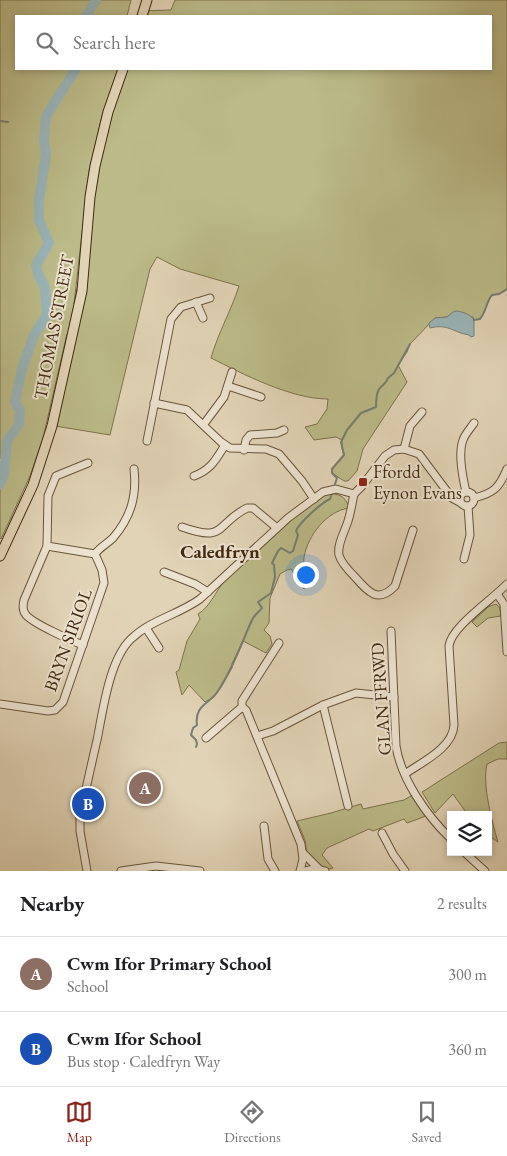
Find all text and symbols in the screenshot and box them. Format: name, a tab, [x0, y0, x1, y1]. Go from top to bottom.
search box	[15, 15, 492, 70]
icon: search	[33, 29, 61, 57]
text: Search here	[73, 30, 155, 55]
street label: THOMAS STREET	[28, 252, 79, 401]
place label: Ffordd Eynon Evans	[373, 460, 462, 504]
marker: Ffordd Eynon Evans	[357, 476, 369, 488]
district label: Caledfryn	[180, 539, 260, 564]
your location	[293, 562, 319, 588]
street label: BRYN SIRIOL	[38, 585, 97, 694]
street label: GLAN FFRWD	[365, 642, 396, 756]
pin: A	[129, 769, 161, 807]
pin: B	[72, 785, 104, 823]
map controls	[447, 811, 492, 856]
button: layers	[447, 811, 492, 856]
text: Nearby	[20, 890, 84, 917]
text: 2 results	[437, 893, 487, 914]
text: Cwm Ifor Primary School	[67, 951, 272, 976]
text: A	[30, 964, 42, 985]
text: 300 m	[448, 964, 487, 985]
text: School	[67, 976, 109, 997]
text: Cwm Ifor School	[67, 1026, 202, 1051]
text: B	[31, 1039, 41, 1060]
text: 360 m	[448, 1039, 487, 1060]
text: Bus stop · Caledfryn Way	[67, 1051, 220, 1072]
tab: Map	[65, 1098, 93, 1146]
tab: Directions	[224, 1098, 281, 1146]
tab: Saved	[412, 1098, 442, 1146]

